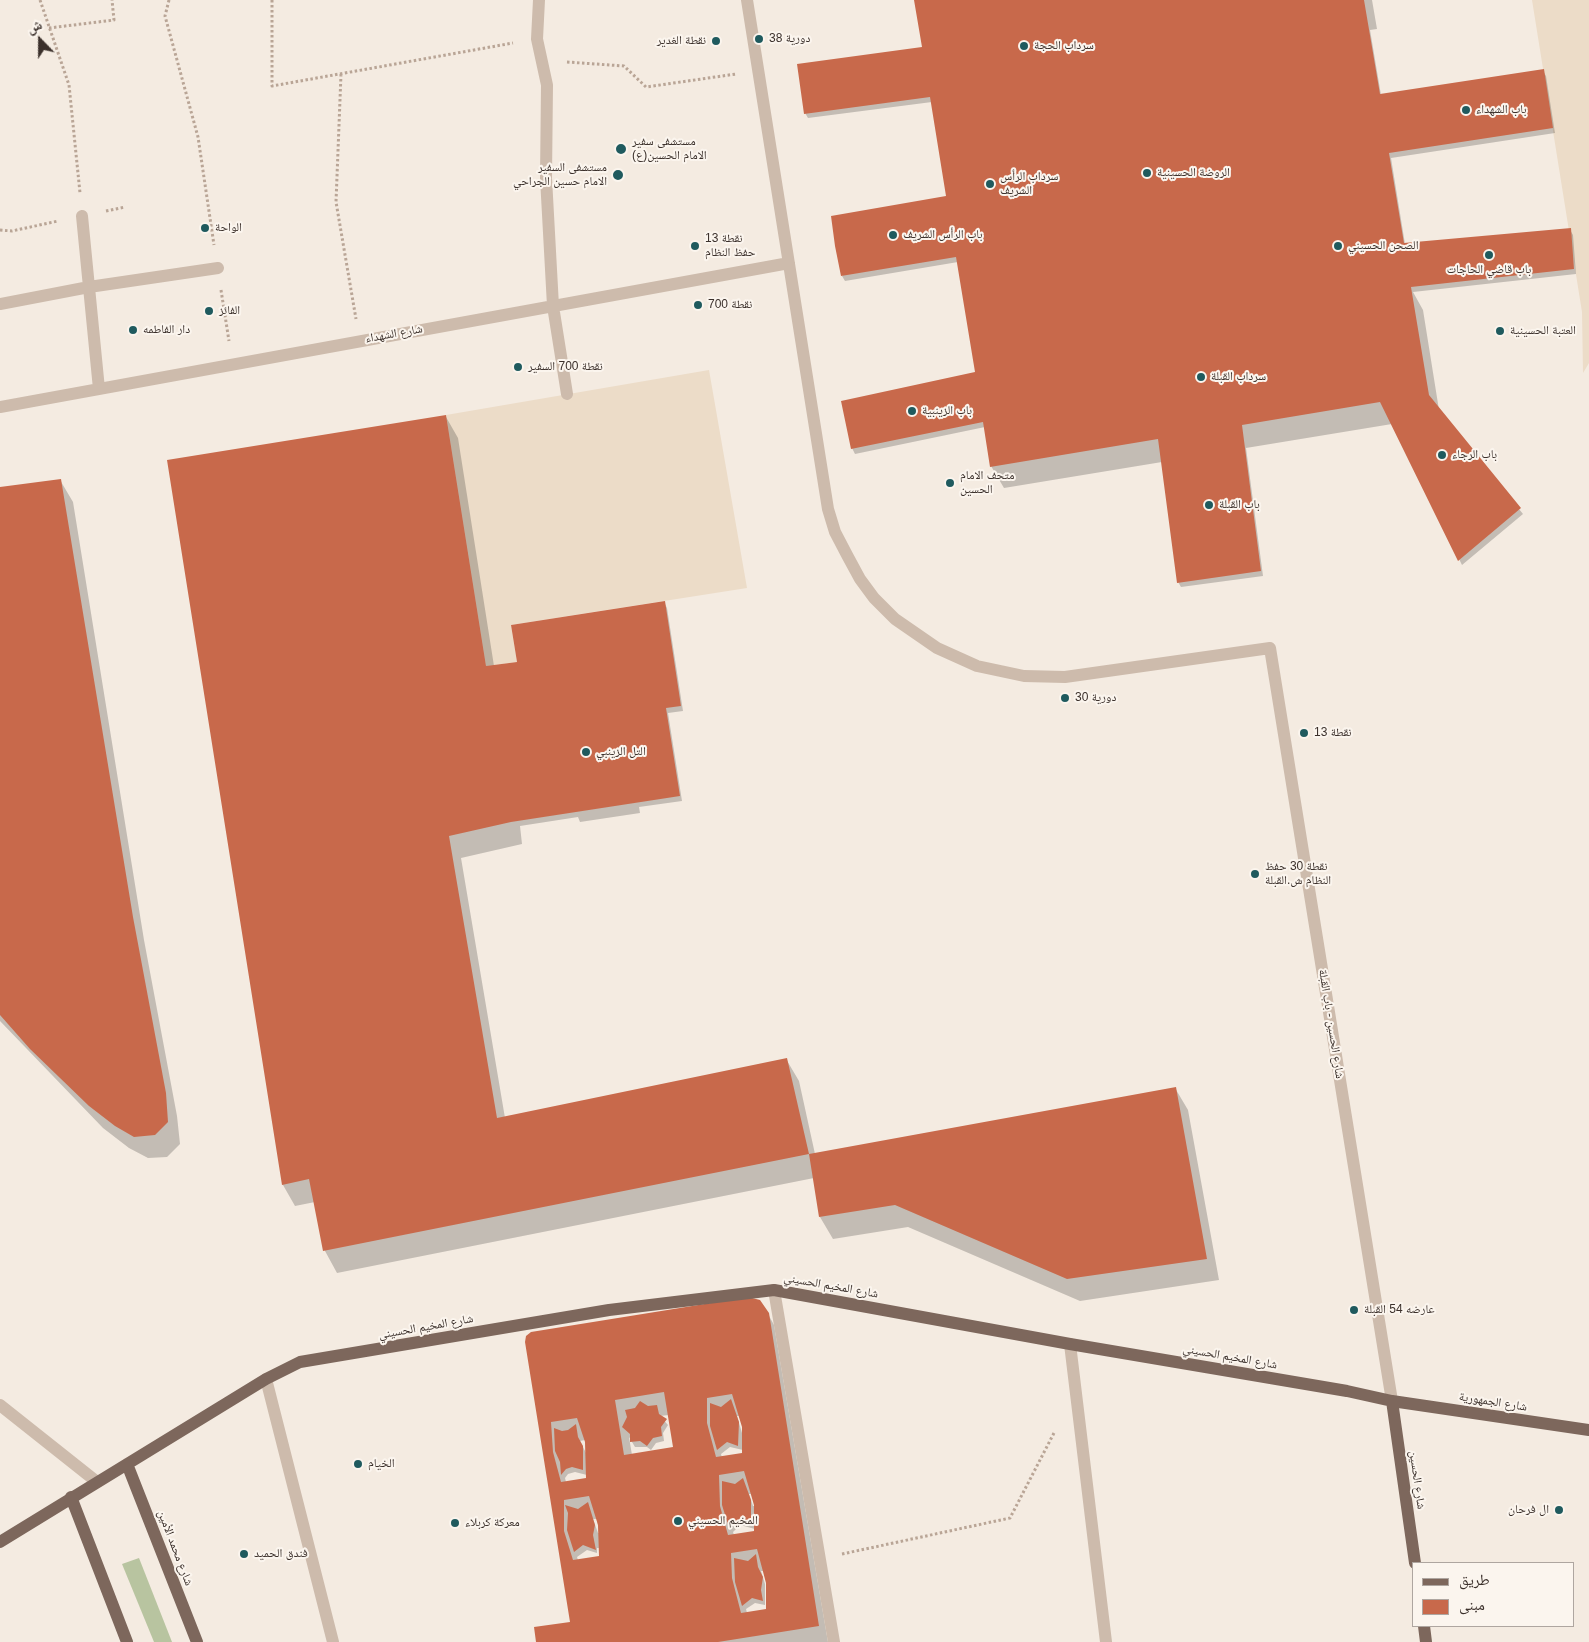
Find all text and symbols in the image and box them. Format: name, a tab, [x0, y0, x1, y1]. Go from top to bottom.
north arrow	[15, 15, 65, 65]
text: ش	[24, 16, 44, 36]
place label: دورية 38	[769, 32, 810, 46]
marker: دورية 38	[753, 33, 765, 45]
place label: نقطة الغدير	[657, 34, 706, 48]
marker: نقطة الغدير	[710, 35, 722, 47]
place label: سرداب الحجة	[1034, 39, 1094, 53]
marker: سرداب الحجة	[1018, 40, 1030, 52]
place label: باب الشهداء	[1476, 103, 1527, 117]
marker: باب الشهداء	[1460, 104, 1472, 116]
place label: مستشفى سفير الامام الحسين(ع)	[632, 135, 707, 163]
marker: مستشفى سفير الامام الحسين(ع)	[614, 142, 628, 156]
place label: مستشفى السفير الامام حسین الجراحي	[513, 161, 607, 189]
place label: الروضة الحسينية	[1157, 166, 1230, 180]
marker: الروضة الحسينية	[1141, 167, 1153, 179]
marker: مستشفى السفير الامام حسین الجراحي	[611, 168, 625, 182]
place label: سرداب الرأس الشريف	[1000, 170, 1058, 198]
marker: سرداب الرأس الشريف	[984, 178, 996, 190]
place label: الواحة	[215, 221, 242, 235]
marker: الواحة	[199, 222, 211, 234]
place label: باب الرأس الشريف	[903, 228, 983, 242]
marker: باب الرأس الشريف	[887, 229, 899, 241]
place label: نقطة 13 حفظ النظام	[705, 232, 755, 260]
place label: الصحن الحسيني	[1348, 239, 1418, 253]
marker: نقطة 13 حفظ النظام	[689, 240, 701, 252]
marker: الصحن الحسيني	[1332, 240, 1344, 252]
marker: باب قاضي الحاجات	[1483, 249, 1495, 261]
place label: باب قاضي الحاجات	[1447, 263, 1531, 277]
place label: نقطة 700	[708, 298, 752, 312]
marker: نقطة 700	[692, 299, 704, 311]
place label: الفائز	[219, 304, 240, 318]
marker: الفائز	[203, 305, 215, 317]
street label: شارع الشهداء	[364, 322, 424, 346]
place label: دار الفاطمه	[143, 323, 190, 337]
marker: دار الفاطمه	[127, 324, 139, 336]
place label: العتبة الحسينية	[1510, 324, 1576, 338]
marker: العتبة الحسينية	[1494, 325, 1506, 337]
place label: نقطة 700 السفير	[528, 360, 603, 374]
marker: نقطة 700 السفير	[512, 361, 524, 373]
place label: سرداب القبلة	[1211, 370, 1266, 384]
marker: سرداب القبلة	[1195, 371, 1207, 383]
place label: باب الزينبية	[922, 404, 972, 418]
marker: باب الزينبية	[906, 405, 918, 417]
place label: باب الرجاء	[1452, 448, 1497, 462]
marker: باب الرجاء	[1436, 449, 1448, 461]
place label: متحف الامام الحسين	[960, 469, 1014, 497]
marker: متحف الامام الحسين	[944, 477, 956, 489]
place label: باب القبلة	[1219, 498, 1260, 512]
marker: باب القبلة	[1203, 499, 1215, 511]
place label: دورية 30	[1075, 691, 1116, 705]
marker: دورية 30	[1059, 692, 1071, 704]
place label: نقطة 13	[1314, 726, 1352, 740]
marker: نقطة 13	[1298, 727, 1310, 739]
place label: التل الزينبي	[596, 745, 646, 759]
marker: التل الزينبي	[580, 746, 592, 758]
place label: نقطة 30 حفظ النظام ش.القبلة	[1265, 860, 1331, 888]
marker: نقطة 30 حفظ النظام ش.القبلة	[1249, 868, 1261, 880]
street label: شارع الحسين - باب القبلة	[1315, 968, 1347, 1080]
street label: شارع المخيم الحسيني	[783, 1271, 879, 1301]
place label: عارضه 54 القبلة	[1364, 1303, 1435, 1317]
marker: عارضه 54 القبلة	[1348, 1304, 1360, 1316]
street label: شارع المخيم الحسيني	[378, 1312, 474, 1342]
street label: شارع المخيم الحسيني	[1182, 1342, 1278, 1372]
street label: شارع الجمهورية	[1458, 1390, 1528, 1414]
street label: شارع الحسين	[1406, 1450, 1428, 1510]
place label: الخيام	[368, 1457, 395, 1471]
marker: الخيام	[352, 1458, 364, 1470]
place label: ال فرحان	[1508, 1503, 1549, 1517]
marker: ال فرحان	[1553, 1504, 1565, 1516]
street label: شارع محمد الأمين	[154, 1508, 196, 1588]
place label: المخيم الحسيني	[688, 1514, 758, 1528]
marker: المخيم الحسيني	[672, 1515, 684, 1527]
place label: معركة كربلاء	[465, 1516, 520, 1530]
marker: معركة كربلاء	[449, 1517, 461, 1529]
place label: فندق الحميد	[254, 1547, 308, 1561]
marker: فندق الحميد	[238, 1548, 250, 1560]
legend	[1412, 1562, 1574, 1627]
text: طريق	[1459, 1571, 1490, 1588]
text: مبنى	[1459, 1596, 1485, 1613]

